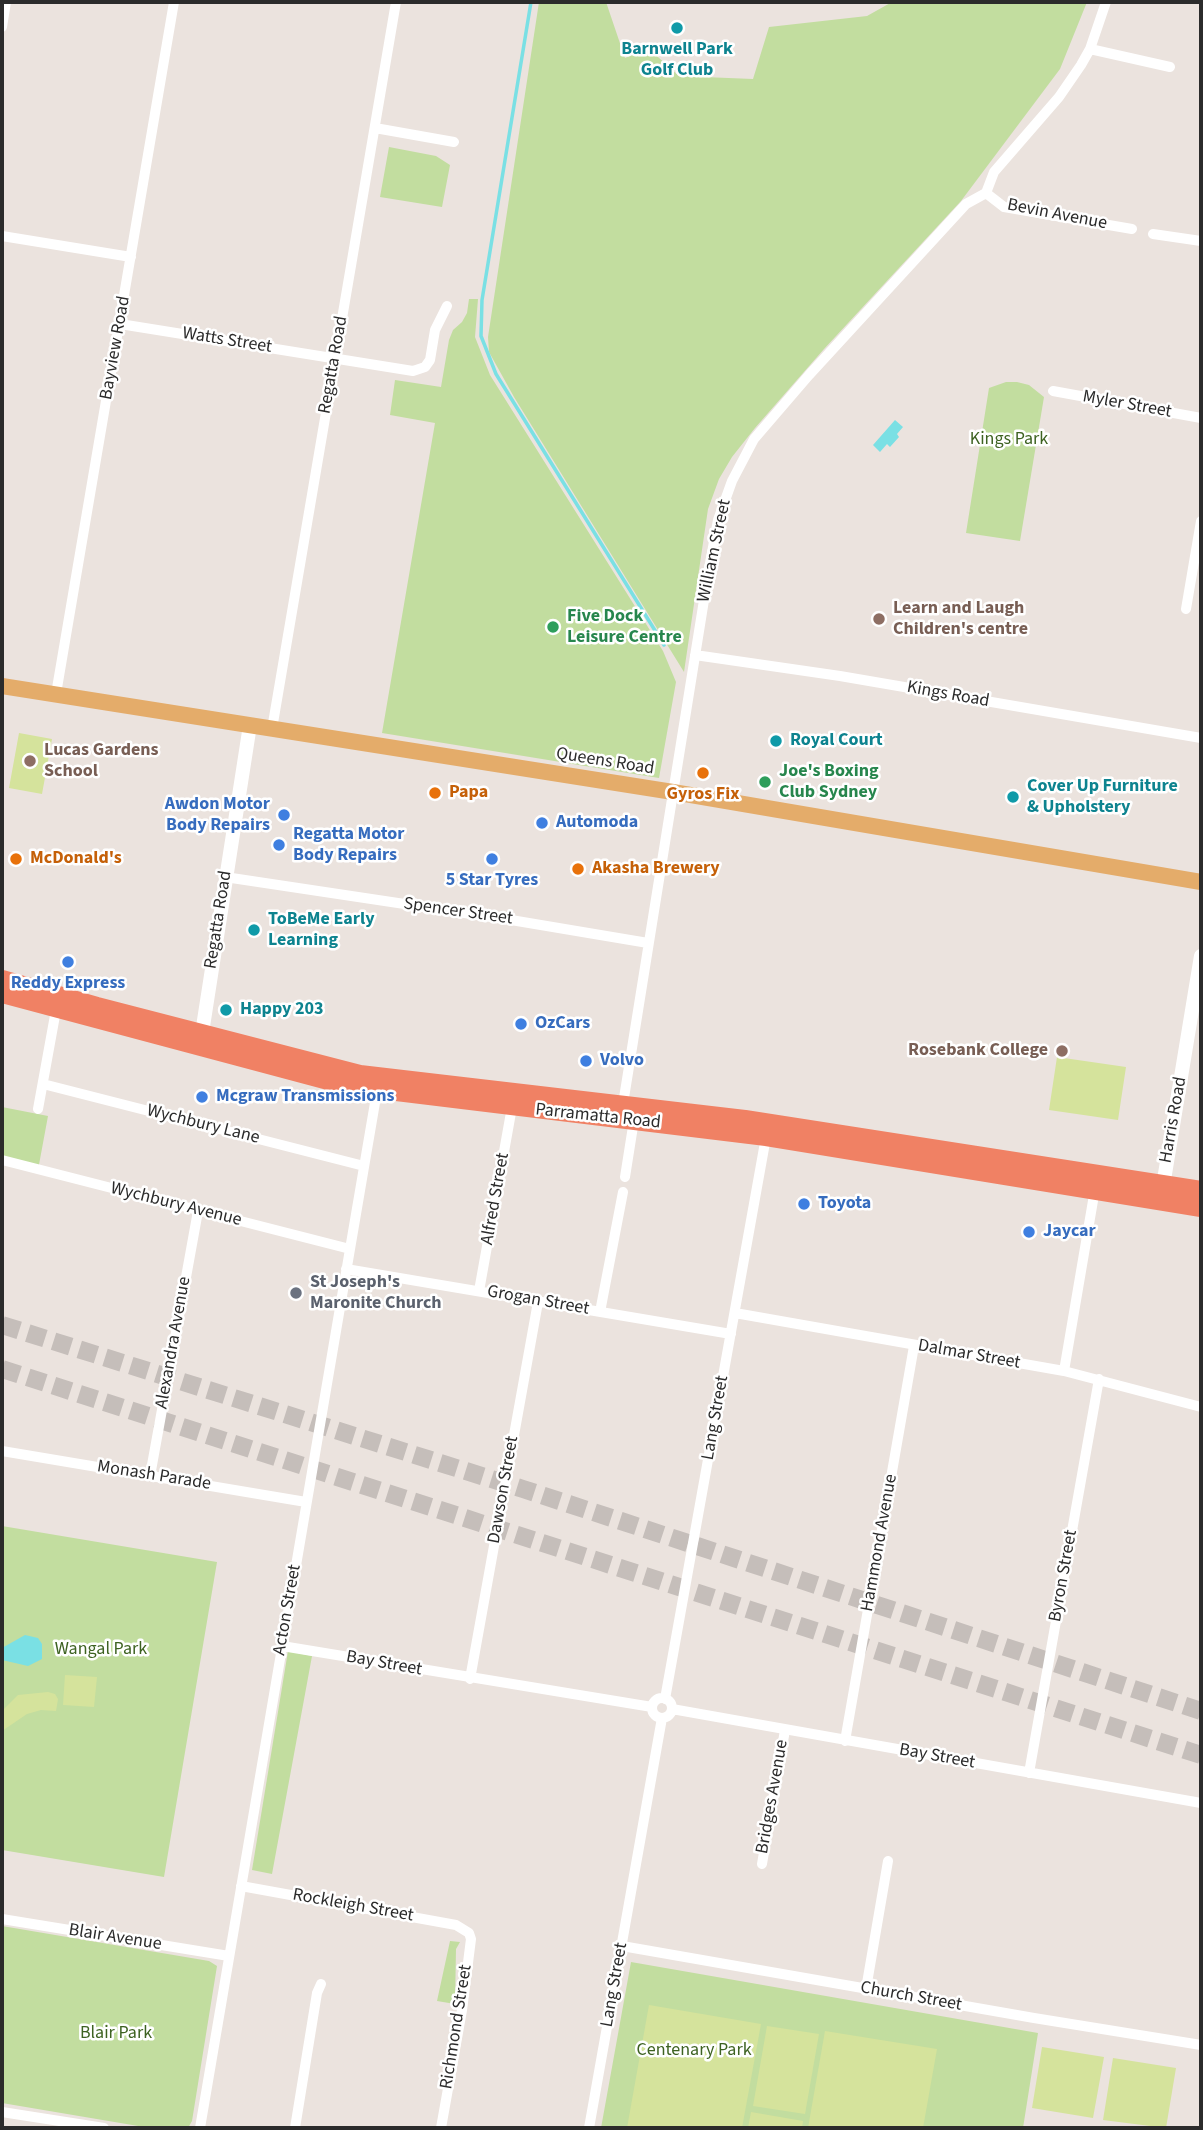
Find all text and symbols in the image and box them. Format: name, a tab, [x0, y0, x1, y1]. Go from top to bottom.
marker: Barnwell Park Golf Club	[669, 20, 685, 36]
place label: Barnwell Park Golf Club	[621, 39, 733, 82]
street label: Bevin Avenue	[1005, 195, 1109, 235]
street label: Bayview Road	[96, 294, 136, 402]
street label: Regatta Road	[315, 314, 353, 416]
street label: Watts Street	[181, 323, 273, 359]
street label: Myler Street	[1081, 387, 1173, 423]
park label: Kings Park	[970, 429, 1048, 451]
street label: William Street	[694, 497, 736, 605]
place label: Learn and Laugh Children's centre	[893, 598, 1028, 640]
place label: Five Dock Leisure Centre	[567, 606, 682, 648]
marker: Learn and Laugh Children's centre	[871, 611, 887, 627]
marker: Five Dock Leisure Centre	[545, 619, 561, 635]
street label: Kings Road	[905, 677, 991, 713]
place label: Royal Court	[790, 730, 883, 752]
marker: Royal Court	[768, 733, 784, 749]
place label: Lucas Gardens School	[44, 740, 159, 782]
street label: Queens Road	[554, 744, 656, 780]
marker: Lucas Gardens School	[22, 753, 38, 769]
place label: Joe's Boxing Club Sydney	[779, 761, 879, 804]
marker: Gyros Fix	[695, 765, 711, 781]
marker: Joe's Boxing Club Sydney	[757, 774, 773, 790]
place label: Cover Up Furniture & Upholstery	[1027, 776, 1178, 818]
place label: Papa	[449, 782, 488, 804]
place label: Gyros Fix	[667, 784, 739, 806]
marker: Papa	[427, 785, 443, 801]
marker: Cover Up Furniture & Upholstery	[1005, 789, 1021, 805]
place label: Awdon Motor Body Repairs	[165, 794, 270, 836]
marker: Awdon Motor Body Repairs	[276, 807, 292, 823]
place label: Automoda	[556, 812, 638, 834]
marker: Automoda	[534, 815, 550, 831]
place label: Regatta Motor Body Repairs	[293, 824, 405, 866]
marker: Regatta Motor Body Repairs	[271, 837, 287, 853]
place label: McDonald's	[30, 848, 122, 870]
marker: McDonald's	[8, 851, 24, 867]
marker: 5 Star Tyres	[484, 851, 500, 867]
place label: Akasha Brewery	[592, 858, 720, 880]
marker: Akasha Brewery	[570, 861, 586, 877]
street label: Regatta Road	[201, 869, 237, 971]
place label: 5 Star Tyres	[446, 870, 538, 892]
street label: Spencer Street	[402, 894, 514, 930]
place label: ToBeMe Early Learning	[268, 909, 375, 951]
marker: ToBeMe Early Learning	[246, 922, 262, 938]
marker: Reddy Express	[60, 954, 76, 970]
place label: Reddy Express	[11, 973, 125, 995]
place label: Happy 203	[240, 999, 324, 1021]
marker: Happy 203	[218, 1002, 234, 1018]
place label: OzCars	[535, 1013, 590, 1035]
marker: OzCars	[513, 1016, 529, 1032]
place label: Rosebank College	[908, 1040, 1048, 1062]
marker: Rosebank College	[1054, 1043, 1070, 1059]
place label: Volvo	[600, 1050, 644, 1072]
marker: Volvo	[578, 1053, 594, 1069]
street label: Harris Road	[1156, 1075, 1192, 1165]
place label: Mcgraw Transmissions	[216, 1086, 395, 1108]
marker: Mcgraw Transmissions	[194, 1089, 210, 1105]
street label: Parramatta Road	[534, 1100, 662, 1134]
street label: Wychbury Lane	[144, 1101, 262, 1149]
street label: Alfred Street	[477, 1151, 515, 1247]
street label: Wychbury Avenue	[108, 1178, 244, 1232]
place label: Toyota	[818, 1193, 871, 1215]
marker: Toyota	[796, 1196, 812, 1212]
place label: Jaycar	[1043, 1221, 1096, 1243]
marker: Jaycar	[1021, 1224, 1037, 1240]
place label: St Joseph's Maronite Church	[310, 1272, 442, 1314]
street label: Alexandra Avenue	[152, 1275, 196, 1411]
street label: Grogan Street	[485, 1281, 591, 1321]
marker: St Joseph's Maronite Church	[288, 1285, 304, 1301]
street label: Dalmar Street	[916, 1335, 1022, 1375]
street label: Lang Street	[698, 1374, 734, 1462]
street label: Dawson Street	[484, 1434, 524, 1546]
street label: Monash Parade	[96, 1456, 212, 1496]
street label: Hammond Avenue	[857, 1473, 903, 1613]
street label: Byron Street	[1045, 1528, 1083, 1624]
street label: Acton Street	[269, 1563, 307, 1657]
park label: Wangal Park	[55, 1639, 147, 1661]
street label: Bay Street	[344, 1647, 424, 1681]
street label: Bridges Avenue	[752, 1738, 794, 1856]
street label: Bay Street	[897, 1740, 977, 1774]
street label: Rockleigh Street	[291, 1885, 415, 1927]
street label: Blair Avenue	[67, 1920, 163, 1956]
street label: Lang Street	[597, 1941, 633, 2029]
street label: Richmond Street	[436, 1963, 478, 2091]
street label: Church Street	[859, 1977, 963, 2017]
park label: Blair Park	[80, 2023, 152, 2045]
park label: Centenary Park	[636, 2040, 752, 2062]

